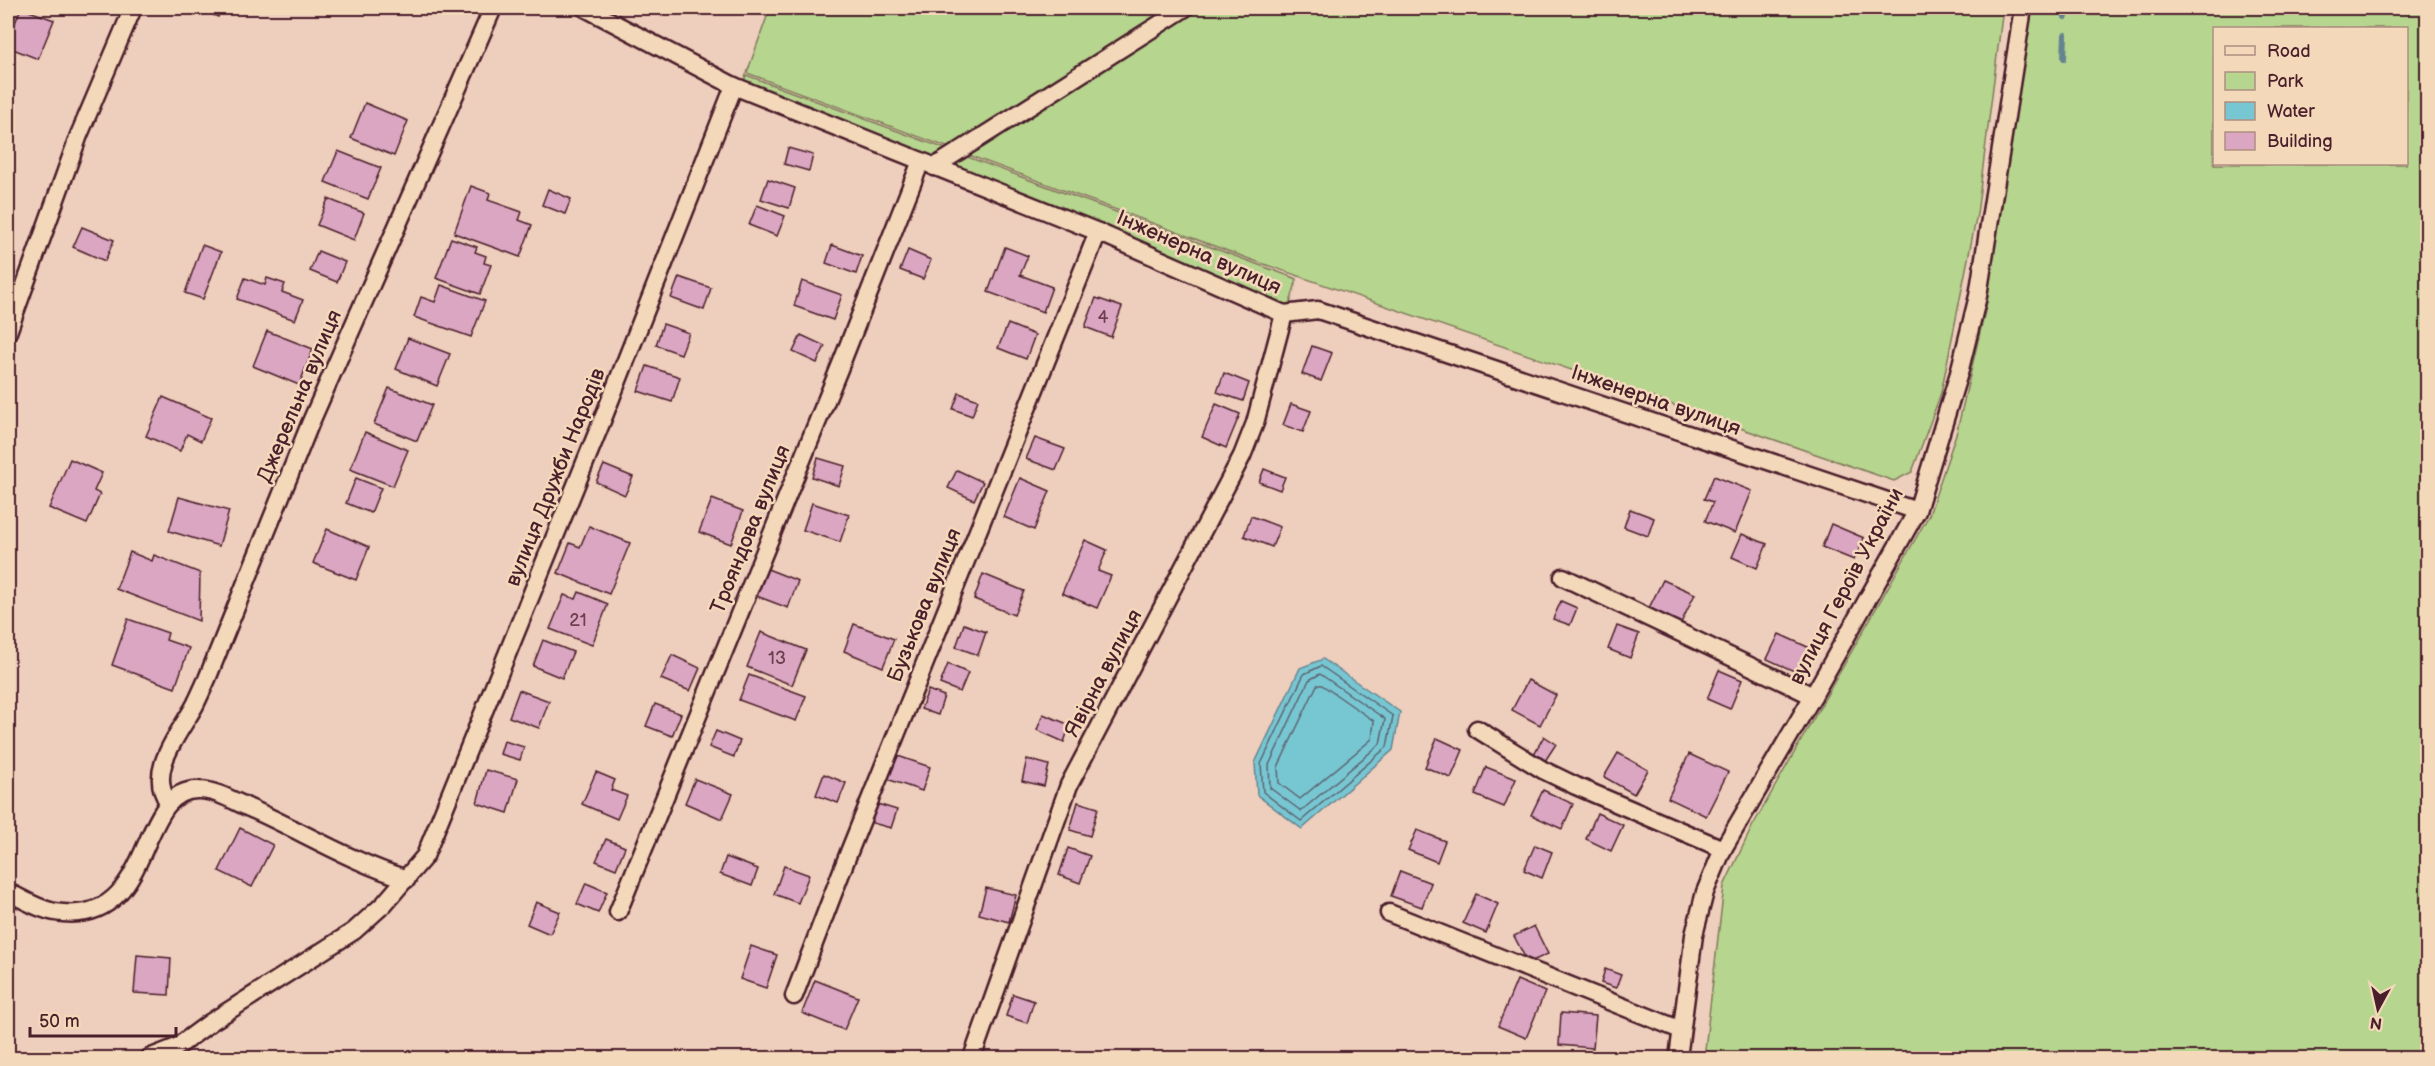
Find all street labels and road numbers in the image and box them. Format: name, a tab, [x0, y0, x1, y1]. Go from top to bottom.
street label: Інженерна вулиця	[1112, 205, 1285, 300]
street label: Джерельна вулиця	[252, 306, 347, 486]
street label: Інженерна вулиця	[1568, 360, 1744, 441]
street label: вулиця Дружби Народів	[500, 364, 611, 590]
street label: Трояндова вулиця	[705, 441, 796, 617]
street label: вулиця Героїв України	[1784, 483, 1909, 689]
street label: Бузькова вулиця	[882, 525, 967, 686]
street label: Явірна вулиця	[1059, 605, 1148, 741]

